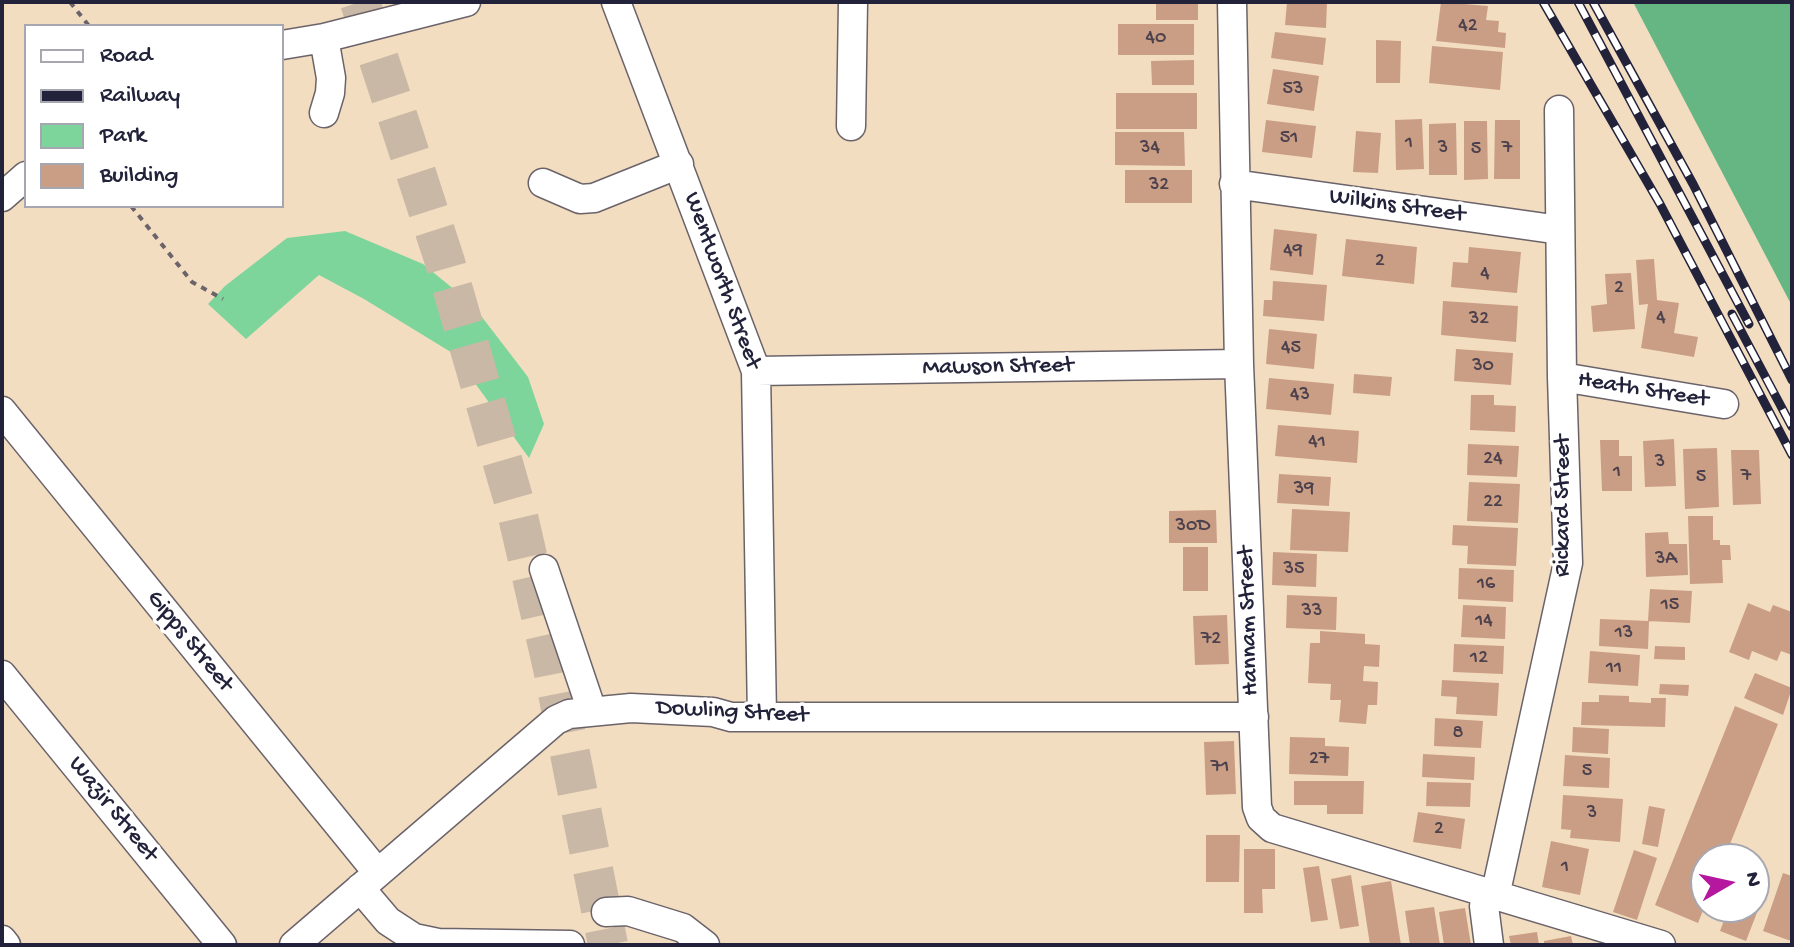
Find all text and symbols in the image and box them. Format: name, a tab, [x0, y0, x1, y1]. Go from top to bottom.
house number: 42	[1458, 15, 1478, 39]
legend	[24, 24, 284, 208]
house number: 40	[1146, 27, 1166, 51]
text: Road	[100, 42, 152, 71]
house number: 53	[1283, 78, 1303, 102]
text: Railway	[100, 82, 180, 111]
text: Park	[100, 122, 146, 151]
house number: 51	[1280, 127, 1298, 151]
house number: 1	[1405, 132, 1413, 156]
house number: 34	[1140, 137, 1160, 161]
house number: 3	[1438, 137, 1448, 161]
house number: 7	[1502, 137, 1512, 161]
house number: 5	[1471, 138, 1481, 162]
text: Building	[100, 162, 178, 191]
house number: 32	[1149, 174, 1169, 198]
street label: Wilkins Street	[1327, 183, 1467, 231]
street label: Wentworth Street	[676, 189, 766, 373]
house number: 49	[1283, 240, 1303, 264]
house number: 2	[1375, 250, 1385, 274]
house number: 4	[1480, 263, 1490, 287]
house number: 2	[1614, 277, 1624, 301]
house number: 4	[1656, 307, 1666, 331]
house number: 32	[1469, 308, 1489, 332]
house number: 45	[1281, 337, 1301, 361]
street label: Mawson Street	[922, 352, 1074, 384]
house number: 30	[1472, 355, 1494, 379]
street label: Heath Street	[1576, 366, 1710, 416]
house number: 43	[1290, 384, 1310, 408]
house number: 41	[1308, 431, 1326, 455]
street label: Rickard Street	[1550, 435, 1578, 577]
house number: 24	[1483, 448, 1503, 472]
house number: 3	[1655, 451, 1665, 475]
house number: 1	[1613, 461, 1621, 485]
house number: 7	[1741, 465, 1751, 489]
house number: 5	[1696, 466, 1706, 490]
house number: 39	[1294, 478, 1314, 502]
house number: 22	[1483, 491, 1503, 515]
house number: 30D	[1176, 515, 1210, 539]
street label: Hannam Street	[1233, 546, 1267, 696]
house number: 3A	[1655, 548, 1677, 572]
house number: 35	[1284, 558, 1304, 582]
house number: 16	[1477, 573, 1495, 597]
street label: Gipps Street	[139, 585, 239, 699]
house number: 15	[1661, 594, 1679, 618]
house number: 33	[1302, 600, 1322, 624]
house number: 14	[1475, 610, 1493, 634]
house number: 13	[1615, 622, 1633, 646]
house number: 72	[1201, 628, 1221, 652]
house number: 12	[1470, 647, 1488, 671]
house number: 11	[1606, 657, 1622, 681]
street label: Dowling Street	[655, 695, 809, 731]
house number: 8	[1453, 722, 1463, 746]
house number: 27	[1309, 748, 1329, 772]
street label: Wazir Street	[61, 751, 163, 869]
house number: 71	[1211, 756, 1229, 780]
house number: 5	[1582, 760, 1592, 784]
house number: 3	[1587, 802, 1597, 826]
house number: 2	[1434, 818, 1444, 842]
north arrow	[1690, 843, 1770, 923]
house number: 1	[1561, 856, 1569, 880]
text: N	[1738, 870, 1766, 889]

